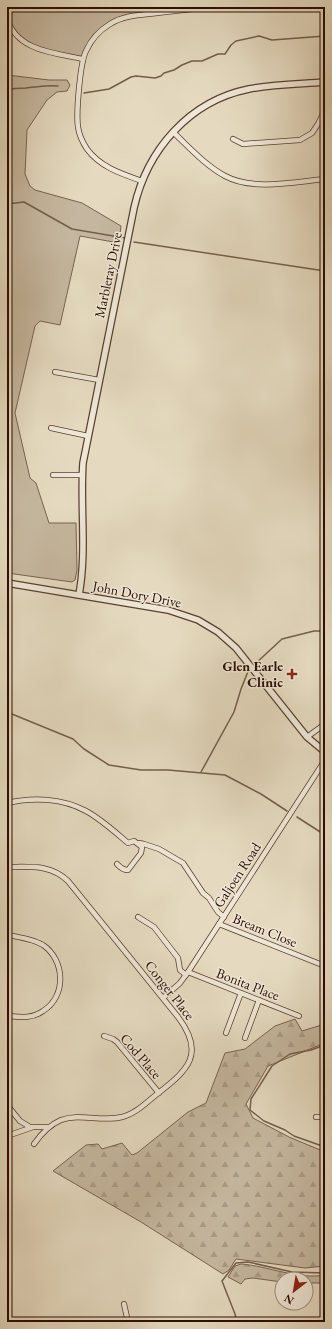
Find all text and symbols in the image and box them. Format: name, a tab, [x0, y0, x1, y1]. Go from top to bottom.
street label: Marbleray Drive	[90, 230, 126, 320]
street label: John Dory Drive	[90, 576, 183, 612]
place label: Glen Earle Clinic	[223, 657, 283, 691]
marker: Glen Earle Clinic	[286, 668, 298, 680]
street label: Galjoen Road	[209, 838, 265, 911]
street label: Bream Close	[230, 909, 300, 951]
street label: Conger Place	[141, 957, 199, 1024]
street label: Bonita Place	[214, 964, 283, 1004]
street label: Cod Place	[116, 1030, 166, 1083]
north arrow	[274, 1271, 314, 1311]
text: N	[281, 1291, 296, 1308]

